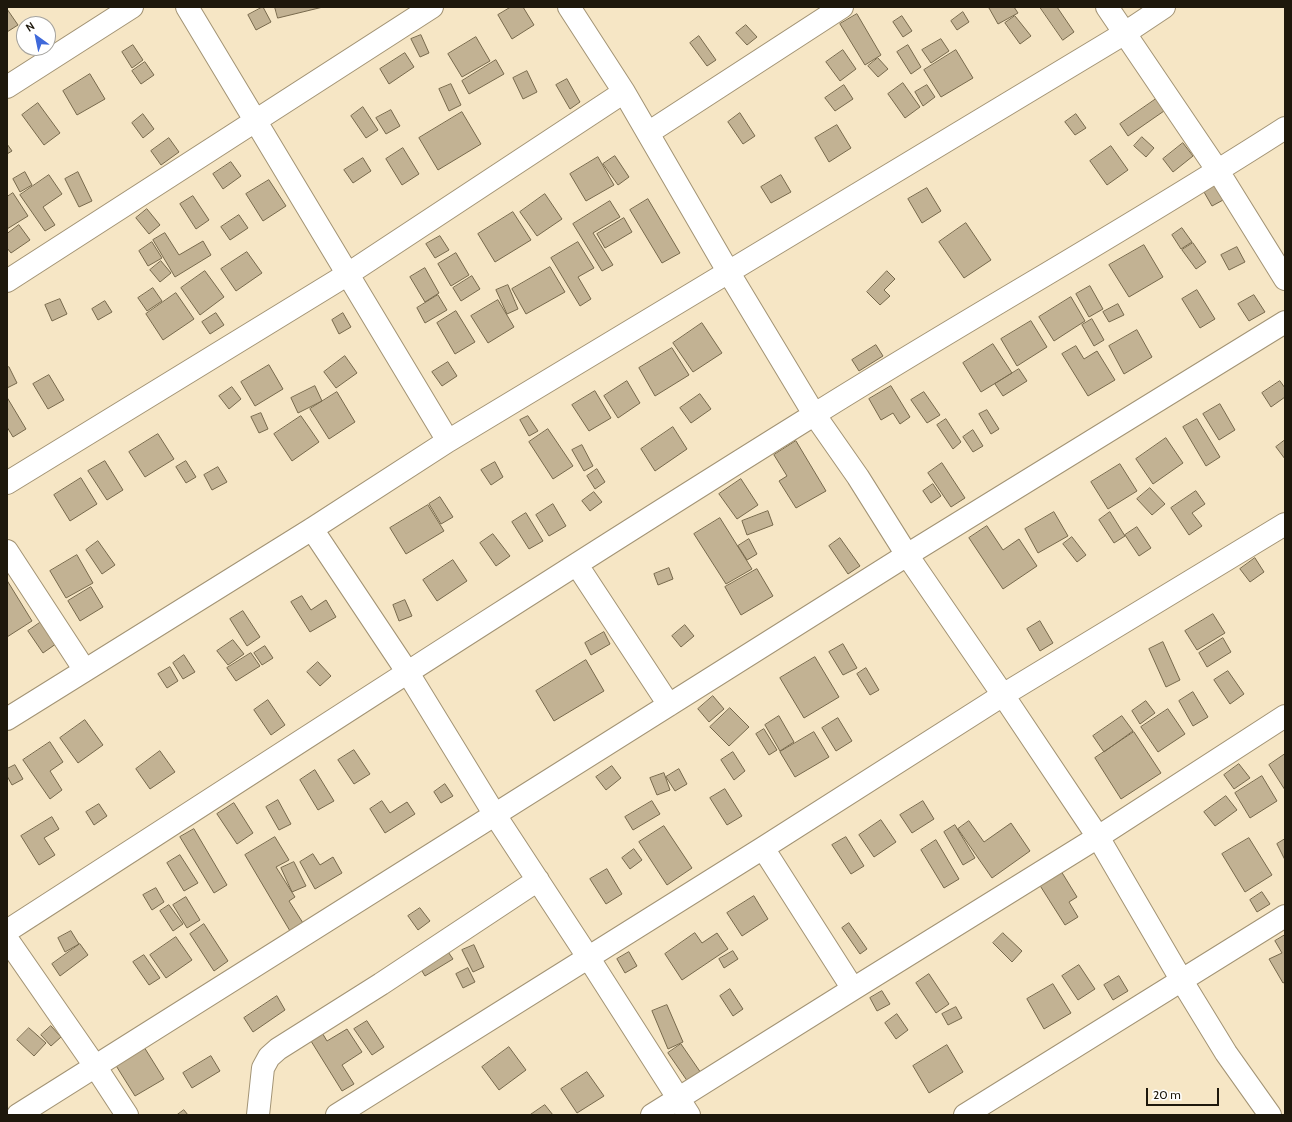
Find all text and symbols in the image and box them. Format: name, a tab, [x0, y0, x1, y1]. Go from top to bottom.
north arrow	[16, 16, 56, 56]
text: N	[23, 19, 37, 35]
scale bar	[1148, 1080, 1221, 1106]
text: 20 m	[1153, 1087, 1181, 1102]

